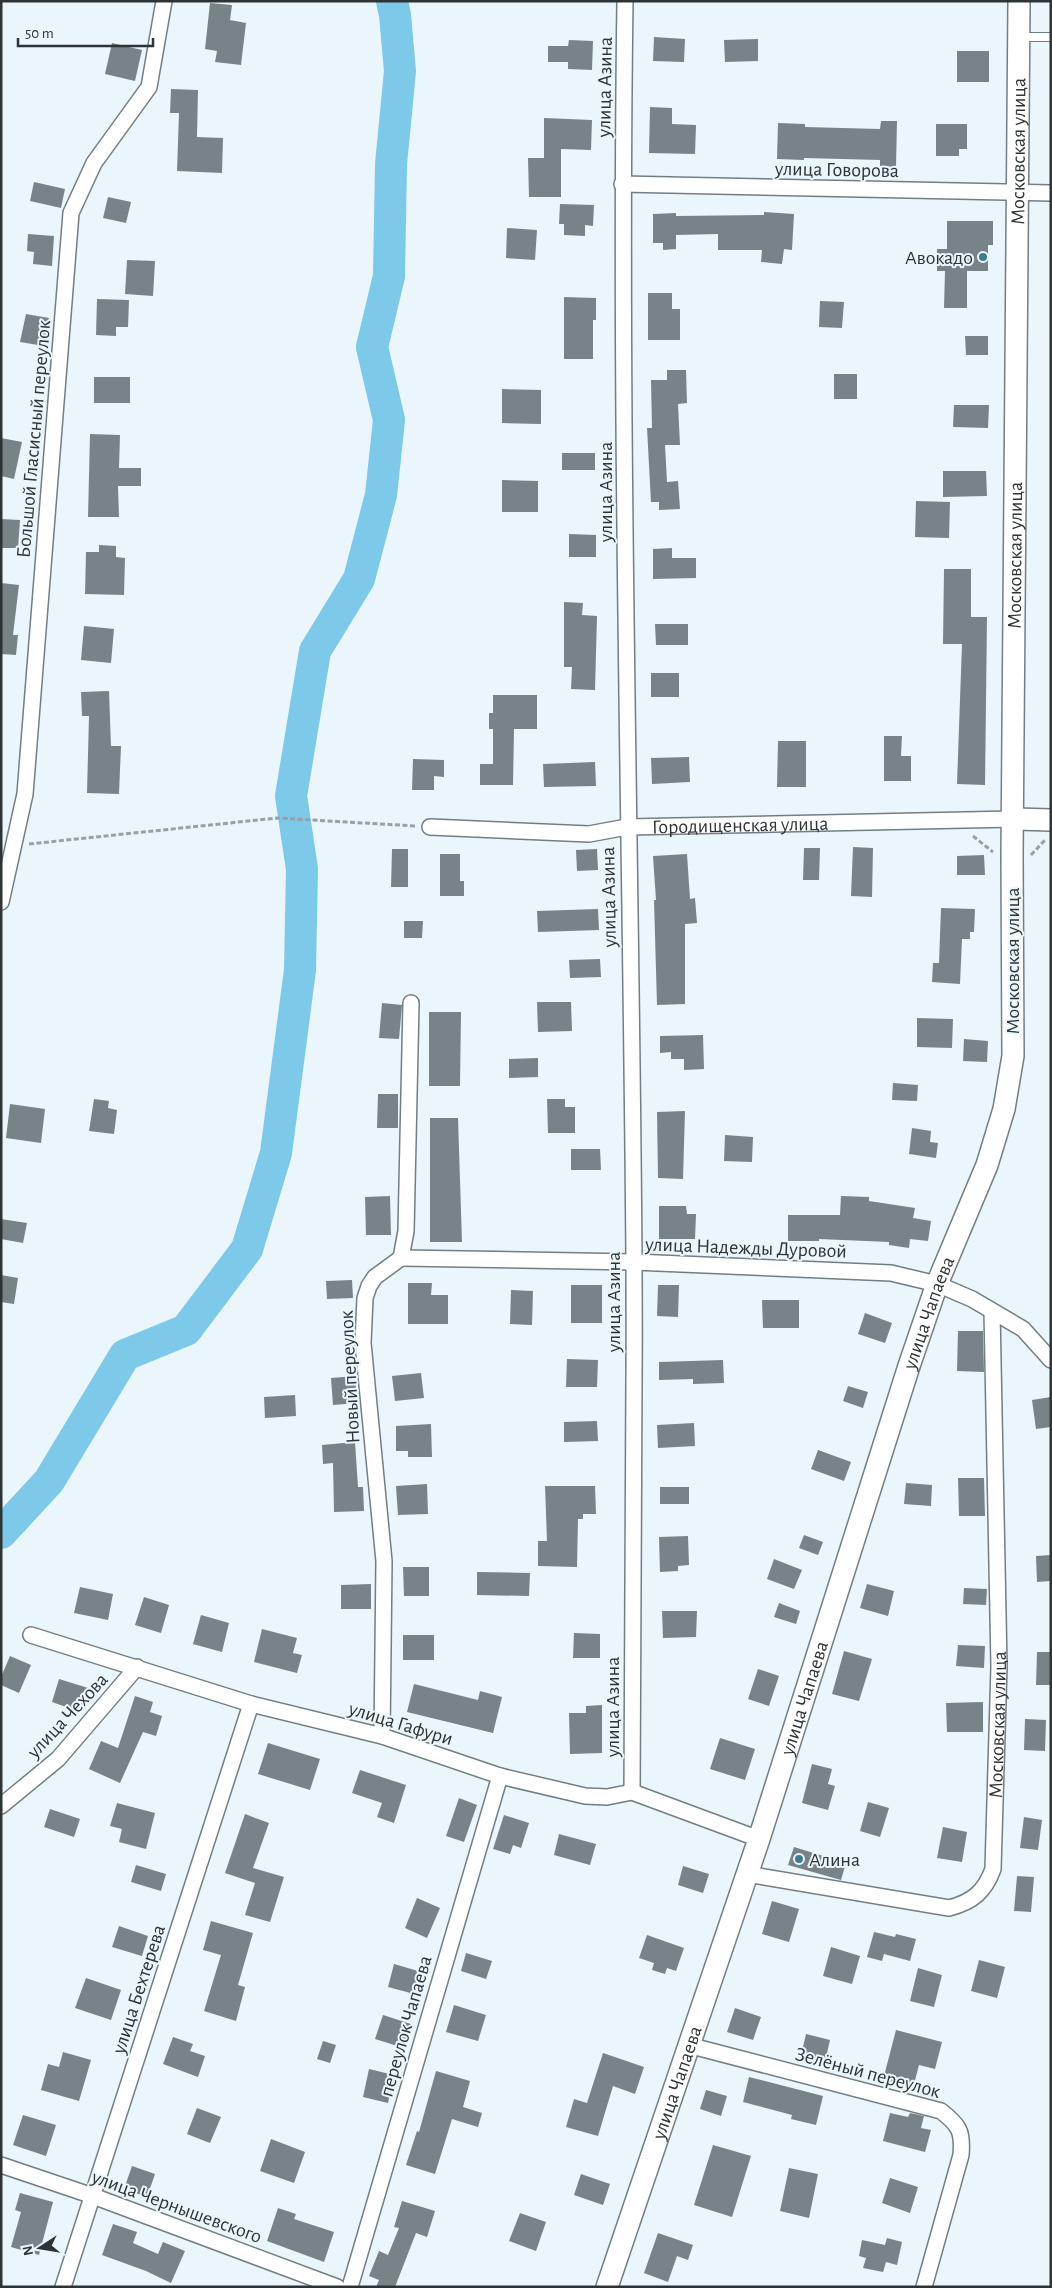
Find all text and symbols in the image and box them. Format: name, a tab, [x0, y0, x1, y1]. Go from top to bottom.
scale bar	[18, 15, 152, 47]
text: 50 m	[25, 26, 54, 41]
street label: улица Азина	[594, 37, 616, 139]
street label: Московская улица	[1008, 78, 1029, 225]
street label: улица Говорова	[774, 159, 899, 181]
place label: Авокадо	[905, 248, 973, 268]
marker: Авокадо	[977, 251, 989, 263]
street label: Большой Гласисный переулок	[14, 319, 54, 559]
street label: улица Азина	[596, 442, 616, 543]
street label: Московская улица	[1005, 482, 1026, 629]
street label: Городищенская улица	[652, 814, 829, 837]
street label: улица Азина	[598, 846, 620, 948]
street label: Московская улица	[1003, 887, 1023, 1035]
street label: улица Надежды Дуровой	[644, 1234, 847, 1262]
street label: улица Азина	[604, 1252, 624, 1353]
street label: улица Чапаева	[899, 1254, 958, 1373]
street label: Новый переулок	[337, 1310, 363, 1444]
street label: улица Чапаева	[777, 1639, 832, 1759]
street label: Московская улица	[986, 1651, 1010, 1799]
street label: улица Азина	[603, 1657, 623, 1758]
street label: улица Чехова	[23, 1669, 112, 1763]
street label: улица Гафури	[345, 1698, 455, 1749]
place label: Алина	[809, 1850, 860, 1870]
marker: Алина	[793, 1853, 805, 1865]
street label: улица Бехтерева	[108, 1922, 169, 2057]
street label: переулок Чапаева	[376, 1953, 436, 2099]
street label: улица Чапаева	[649, 2023, 706, 2143]
street label: Зелёный переулок	[793, 2044, 943, 2102]
street label: улица Чернышевского	[88, 2167, 264, 2247]
north arrow	[15, 2223, 65, 2273]
text: N	[20, 2244, 36, 2257]

